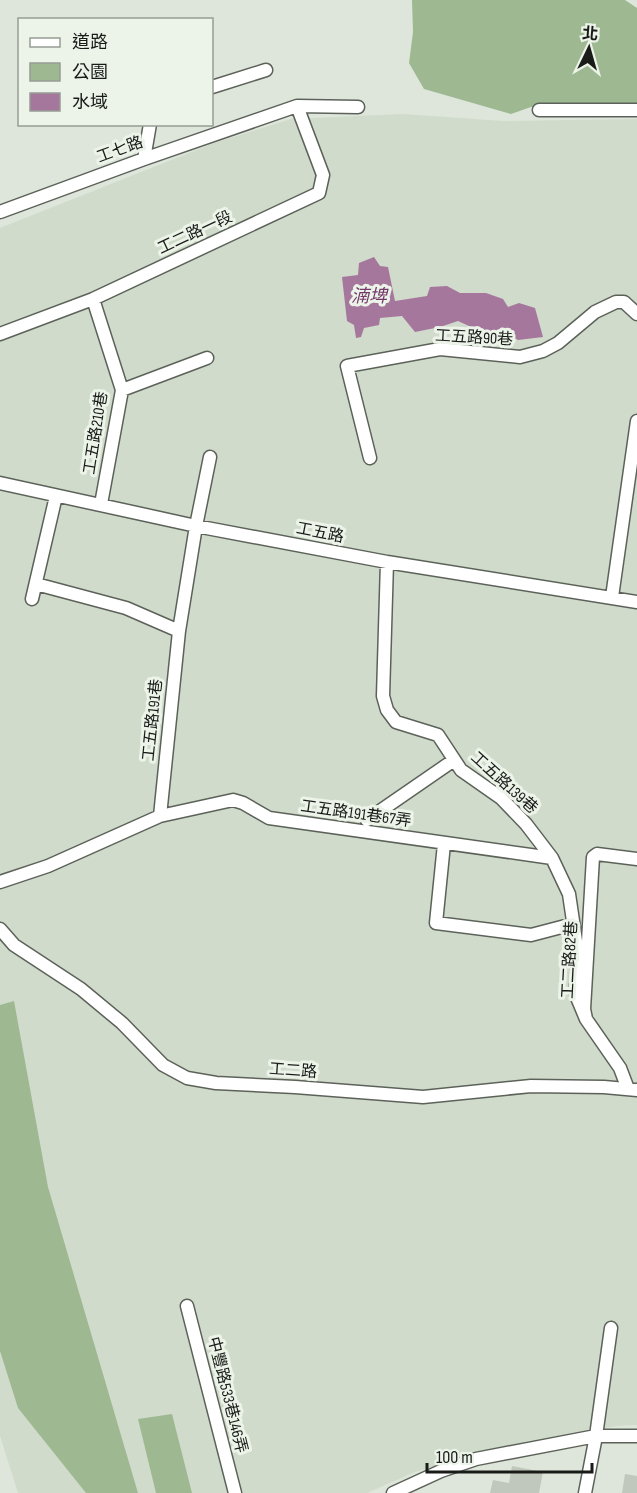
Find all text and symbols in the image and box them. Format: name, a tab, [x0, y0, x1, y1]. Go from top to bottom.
legend	[18, 18, 213, 126]
north arrow	[559, 18, 619, 78]
text: 北	[581, 24, 599, 45]
text: 道路	[72, 32, 108, 53]
text: 公園	[72, 62, 108, 83]
text: 水域	[72, 92, 108, 113]
street label: 工七路	[94, 133, 146, 167]
street label: 工二路一段	[155, 207, 235, 259]
water label: 湳埤	[351, 286, 389, 307]
street label: 工五路90巷	[434, 326, 514, 350]
street label: 工五路210巷	[80, 390, 112, 476]
street label: 工五路	[295, 519, 345, 547]
street label: 工五路191巷	[139, 678, 167, 762]
street label: 工五路139巷	[467, 748, 541, 818]
street label: 工五路191巷67弄	[299, 797, 413, 831]
street label: 工二路82巷	[558, 921, 582, 999]
street label: 工二路	[268, 1060, 318, 1082]
street label: 中豐路533巷146弄	[203, 1335, 251, 1455]
scale bar	[427, 1436, 592, 1474]
text: 100 m	[436, 1447, 473, 1468]

